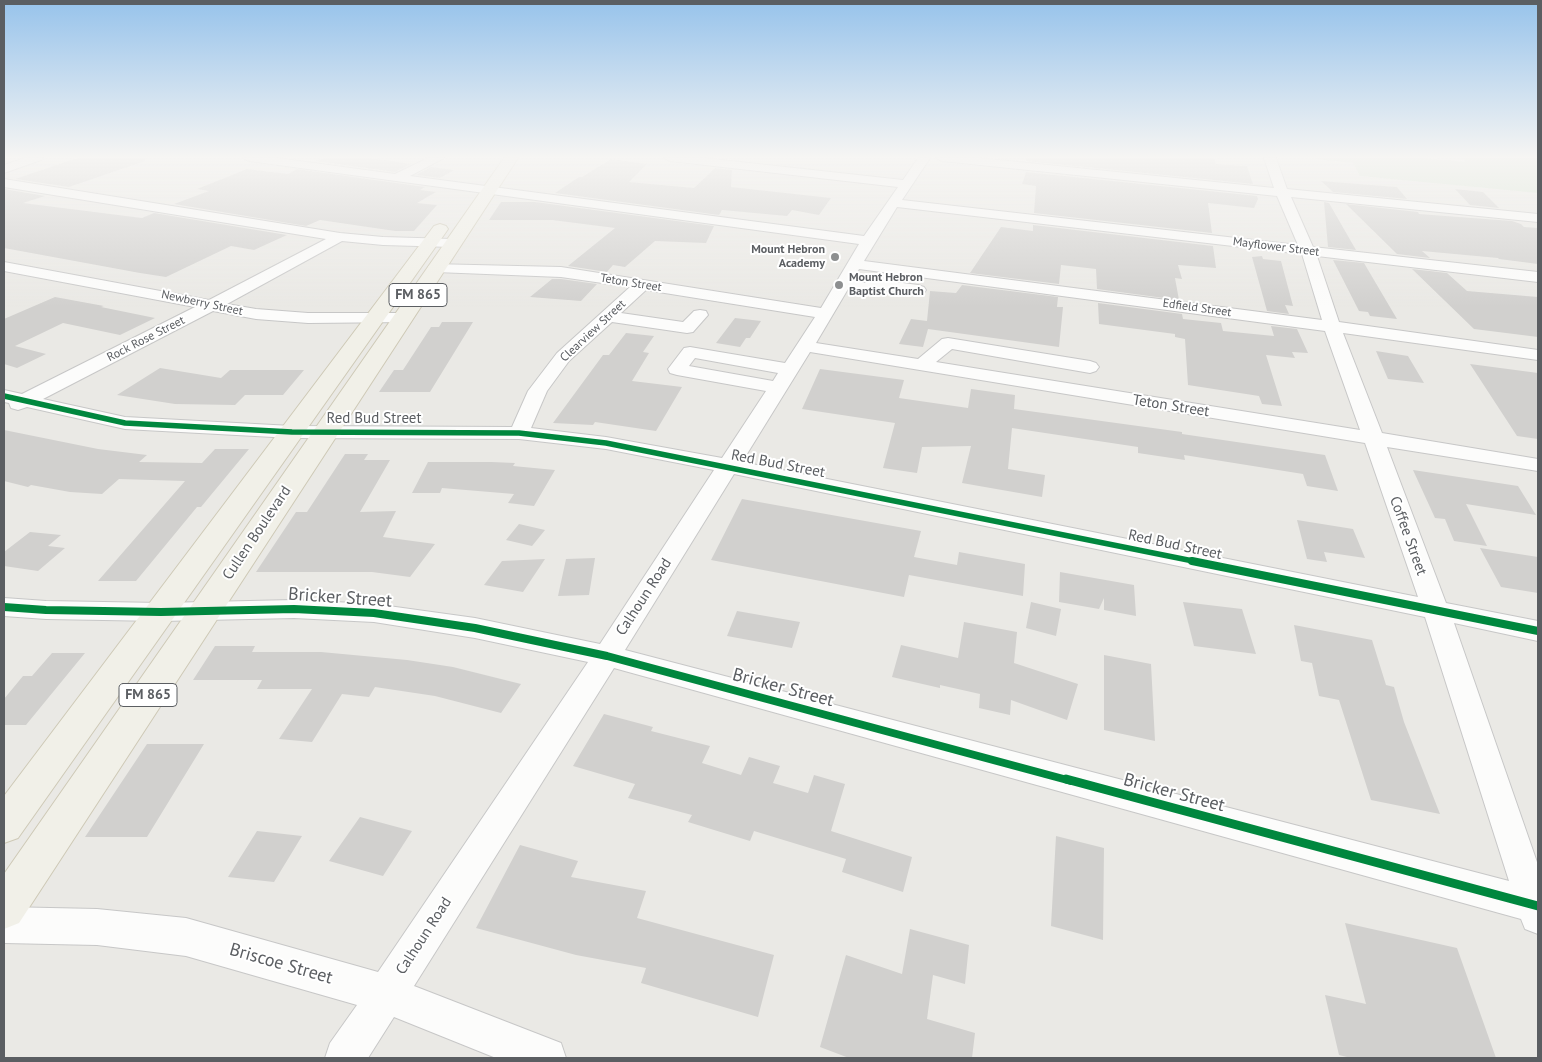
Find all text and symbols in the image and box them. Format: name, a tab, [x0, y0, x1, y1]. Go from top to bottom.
street label: Mayflower Street	[1232, 235, 1320, 259]
place label: Mount Hebron Academy	[751, 243, 825, 271]
marker: Mount Hebron Academy	[829, 251, 841, 263]
street label: Teton Street	[599, 271, 663, 295]
place label: Mount Hebron Baptist Church	[849, 271, 924, 299]
marker: Mount Hebron Baptist Church	[833, 279, 845, 291]
road number: FM 865	[389, 284, 447, 306]
street label: Newberry Street	[160, 287, 244, 319]
street label: Edfield Street	[1162, 296, 1232, 320]
street label: Clearview Street	[557, 297, 629, 365]
street label: Rock Rose Street	[105, 313, 187, 365]
street label: Teton Street	[1131, 391, 1211, 421]
street label: Red Bud Street	[326, 410, 422, 428]
street label: Red Bud Street	[730, 446, 826, 482]
street label: Cullen Boulevard	[219, 483, 295, 583]
street label: Coffee Street	[1385, 494, 1431, 578]
street label: Red Bud Street	[1127, 526, 1223, 564]
street label: Calhoun Road	[612, 555, 676, 639]
street label: Bricker Street	[287, 584, 393, 612]
street label: Bricker Street	[730, 664, 836, 712]
road number: FM 865	[119, 684, 177, 706]
street label: Bricker Street	[1121, 769, 1227, 817]
street label: Calhoun Road	[392, 894, 456, 978]
street label: Briscoe Street	[227, 939, 335, 989]

